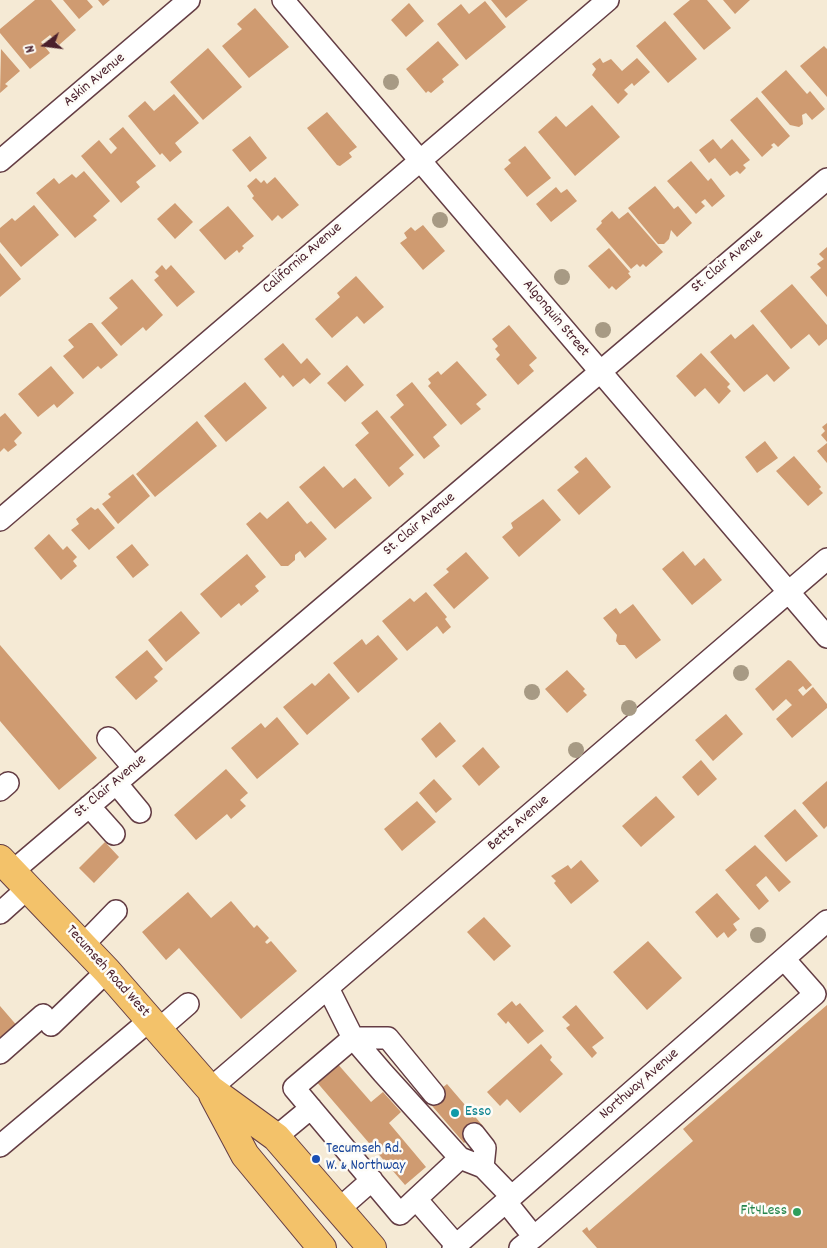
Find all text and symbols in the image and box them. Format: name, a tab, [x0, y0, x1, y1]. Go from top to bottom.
north arrow	[20, 20, 70, 70]
text: N	[20, 43, 41, 55]
street label: Askin Avenue	[61, 50, 129, 112]
street label: California Avenue	[260, 220, 346, 298]
street label: St. Clair Avenue	[688, 227, 768, 297]
street label: Algonquin Street	[518, 277, 592, 361]
street label: St. Clair Avenue	[380, 490, 460, 560]
street label: St. Clair Avenue	[71, 752, 151, 822]
street label: Betts Avenue	[485, 792, 553, 856]
street label: Tecumseh Road West	[61, 922, 153, 1022]
street label: Northway Avenue	[597, 1046, 683, 1124]
place label: Esso	[465, 1104, 491, 1122]
marker: Esso	[449, 1107, 461, 1119]
place label: Tecumseh Rd. W. & Northway	[326, 1141, 405, 1176]
marker: Tecumseh Rd. W. & Northway	[310, 1153, 322, 1165]
place label: Fit4Less	[740, 1203, 787, 1221]
marker: Fit4Less	[791, 1206, 803, 1218]

